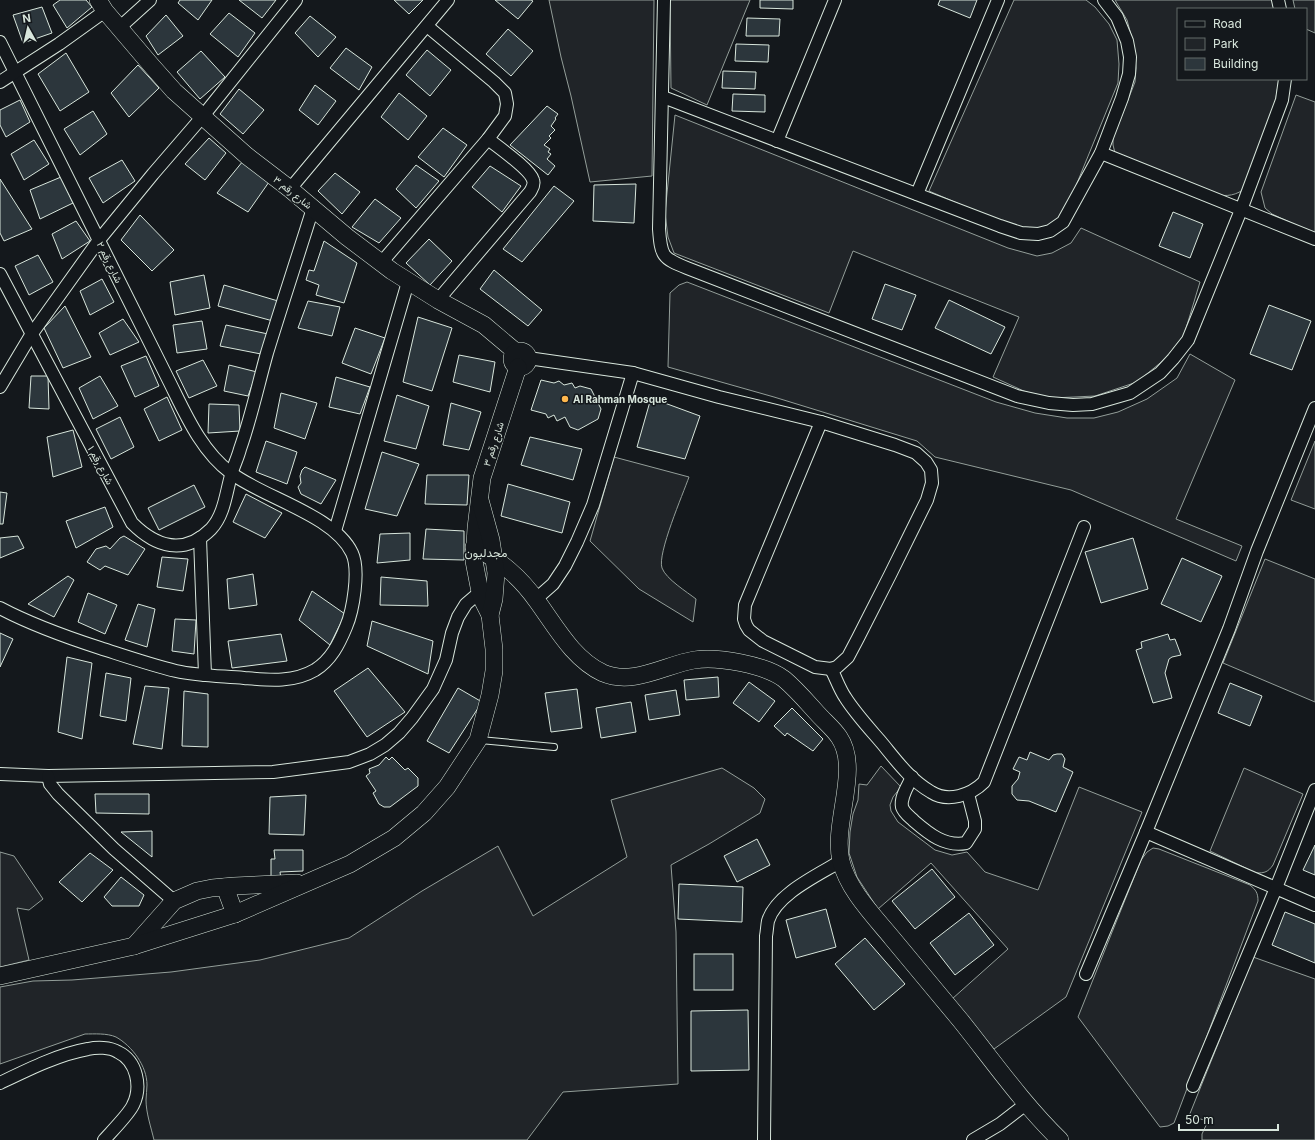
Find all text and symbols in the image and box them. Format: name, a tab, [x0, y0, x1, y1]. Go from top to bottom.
north arrow	[8, 8, 48, 48]
legend	[1177, 8, 1307, 80]
text: N	[21, 11, 32, 26]
text: Road	[1213, 16, 1242, 31]
text: Park	[1213, 36, 1239, 51]
text: Building	[1213, 56, 1258, 71]
street label: شارع رقم ٣	[271, 173, 315, 212]
street label: شارع رقم ٢	[94, 239, 125, 285]
place label: Al Rahman Mosque	[573, 393, 667, 405]
marker: Al Rahman Mosque	[560, 394, 570, 404]
street label: شارع رقم ٣	[480, 420, 507, 468]
street label: شارع رقم ١	[85, 444, 116, 487]
district label: مجدليون	[465, 545, 507, 561]
scale bar	[1179, 1106, 1278, 1132]
text: 50 m	[1185, 1112, 1214, 1127]

